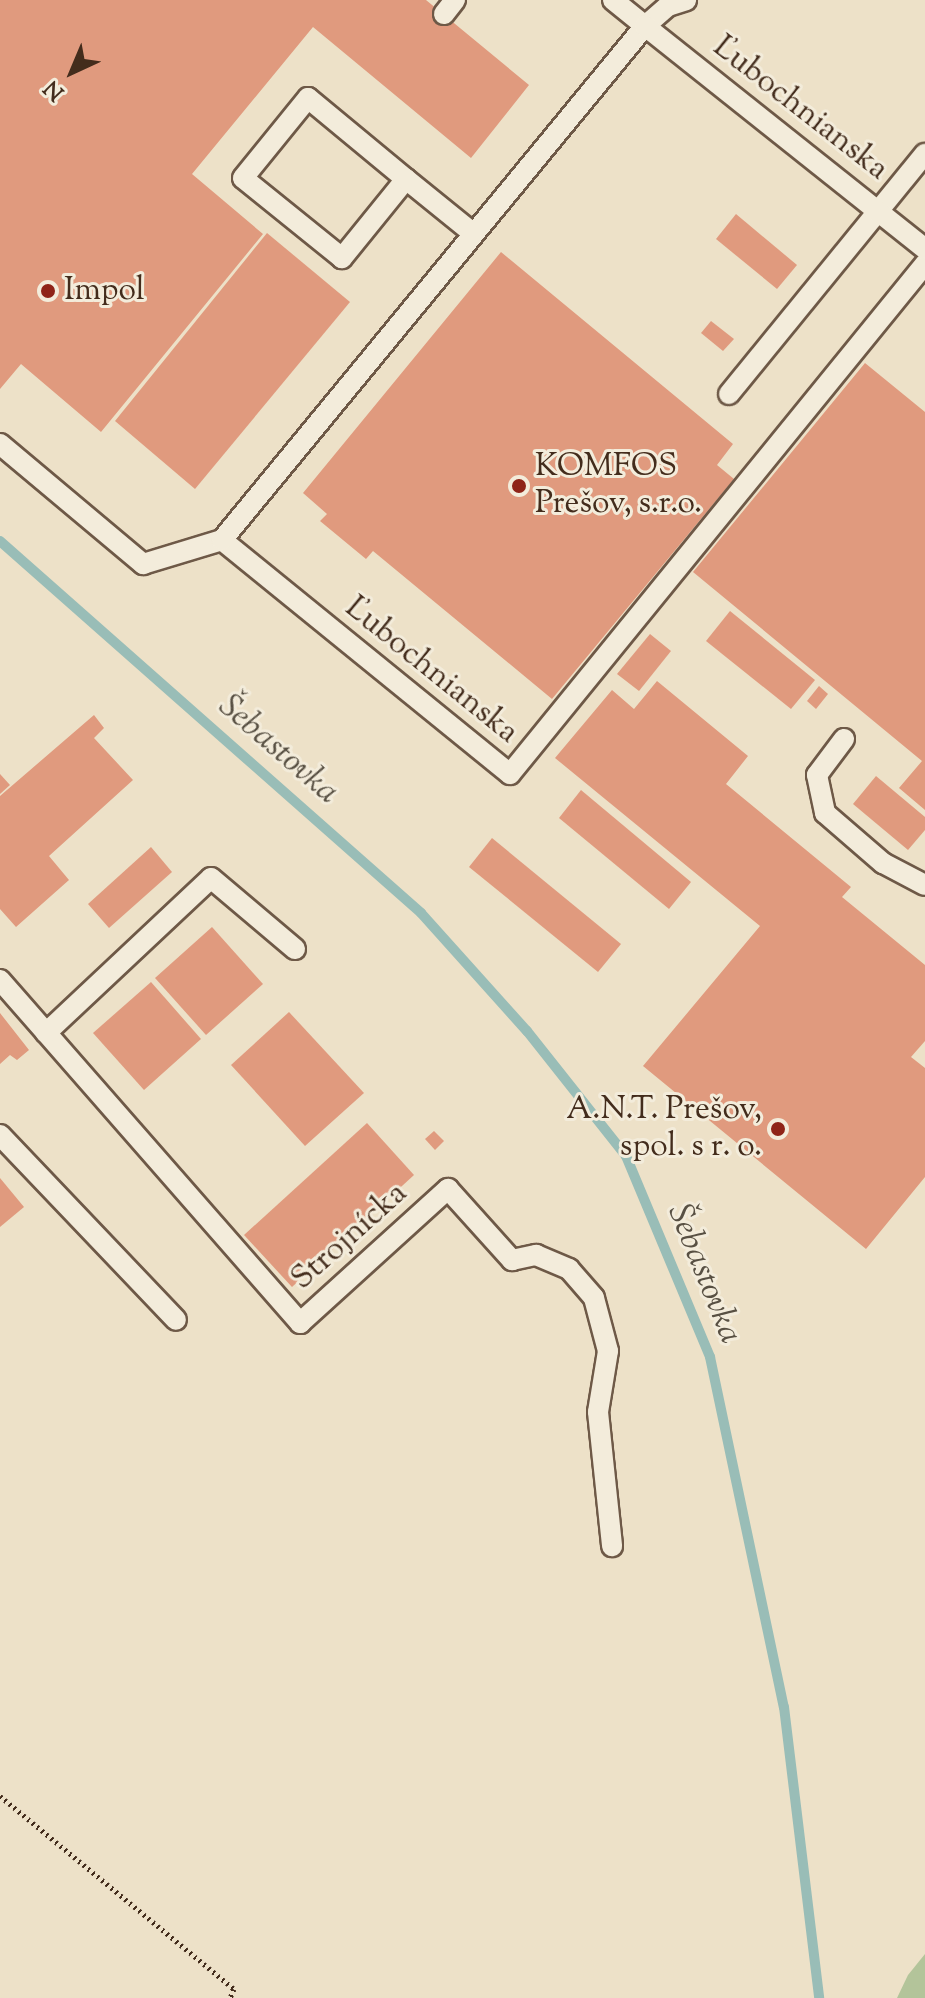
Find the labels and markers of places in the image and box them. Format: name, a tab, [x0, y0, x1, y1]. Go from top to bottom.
place label: Impol	[64, 272, 145, 310]
marker: Impol	[39, 282, 57, 300]
place label: KOMFOS Prešov, s.r.o.	[535, 449, 702, 524]
marker: KOMFOS Prešov, s.r.o.	[510, 477, 528, 495]
place label: A.N.T. Prešov, spol. s r. o.	[566, 1092, 762, 1167]
marker: A.N.T. Prešov, spol. s r. o.	[769, 1120, 787, 1138]

